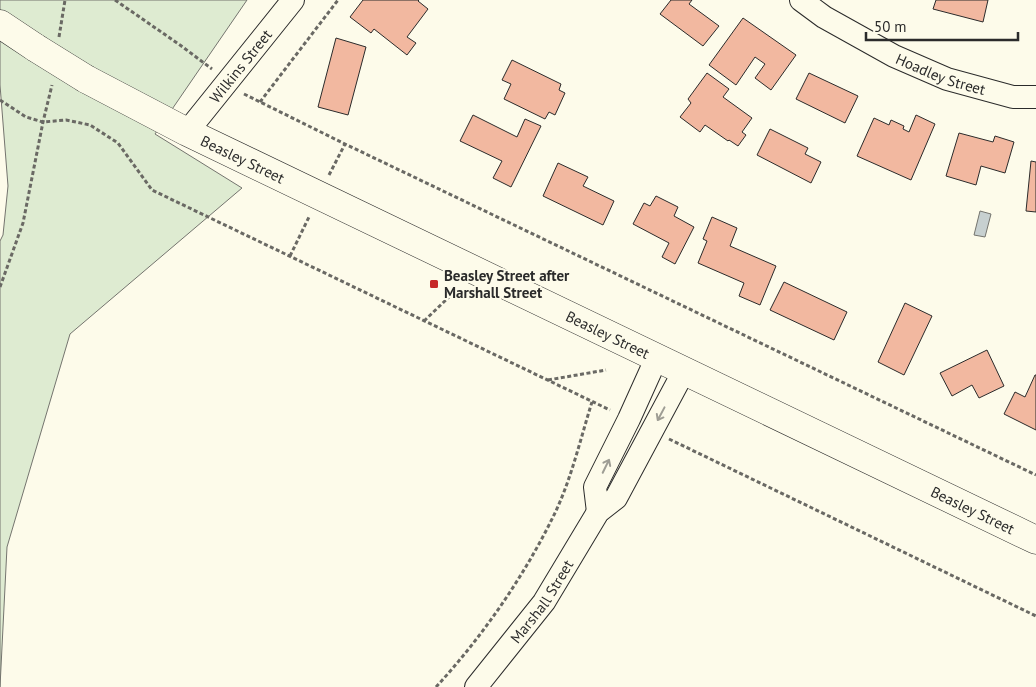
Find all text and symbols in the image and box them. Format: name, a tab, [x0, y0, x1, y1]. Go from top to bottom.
scale bar	[866, 10, 1018, 42]
text: 50 m	[874, 17, 907, 36]
street label: Wilkins Street	[205, 25, 275, 106]
street label: Hoadley Street	[893, 49, 988, 99]
street label: Beasley Street	[198, 131, 288, 187]
place label: Beasley Street after Marshall Street	[444, 266, 570, 302]
marker: Beasley Street after Marshall Street	[428, 278, 440, 290]
street label: Beasley Street	[563, 306, 653, 362]
one-way arrow	[656, 406, 666, 421]
one-way arrow	[601, 458, 611, 473]
street label: Beasley Street	[928, 481, 1018, 538]
street label: Marshall Street	[506, 556, 577, 647]

